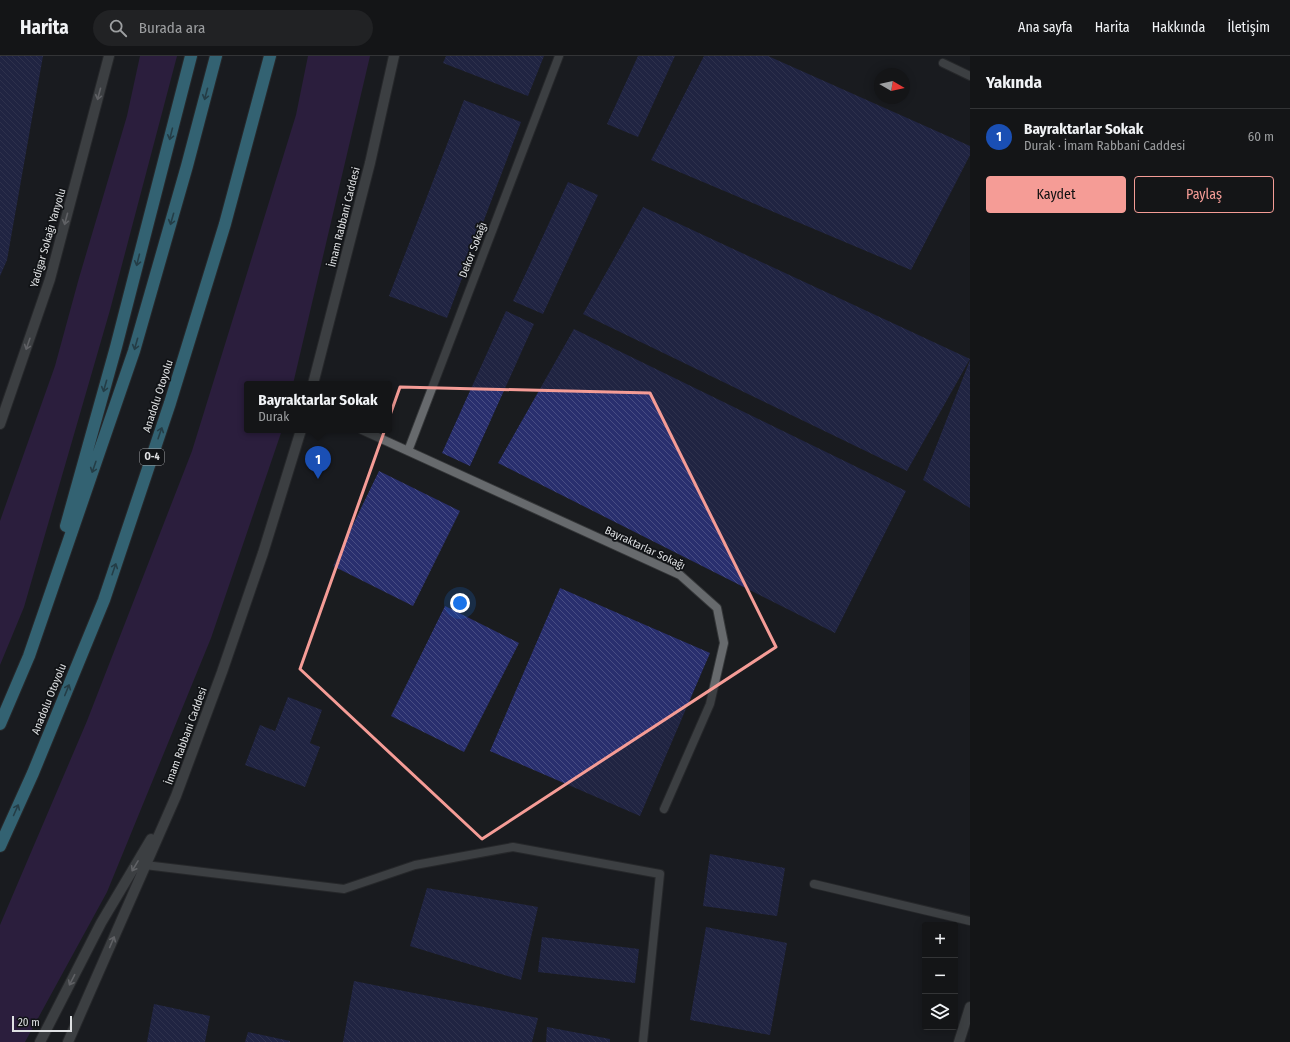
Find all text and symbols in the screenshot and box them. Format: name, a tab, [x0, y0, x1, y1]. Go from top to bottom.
search box	[93, 10, 373, 46]
text: Harita	[20, 16, 69, 39]
icon: search	[107, 17, 129, 39]
text: Burada ara	[139, 19, 205, 37]
text: Ana sayfa	[1018, 19, 1073, 36]
text: Harita	[1095, 19, 1130, 36]
text: Hakkında	[1152, 19, 1205, 36]
text: İletişim	[1227, 19, 1270, 36]
north arrow	[874, 68, 910, 104]
text: Yakında	[986, 72, 1042, 93]
one-way arrow	[95, 87, 103, 100]
one-way arrow	[202, 87, 209, 100]
text: Bayraktarlar Sokak	[1024, 120, 1143, 138]
one-way arrow	[167, 128, 174, 141]
text: 1	[996, 129, 1002, 144]
text: 60 m	[1248, 129, 1274, 144]
text: Durak · İmam Rabbani Caddesi	[1024, 138, 1185, 153]
street label: İmam Rabbani Caddesi	[324, 165, 363, 268]
button: Kaydet	[986, 176, 1126, 213]
button: Paylaş	[1134, 176, 1274, 213]
street label: Yadigar Sokağı Yanyolu	[28, 187, 68, 289]
one-way arrow	[168, 212, 175, 225]
one-way arrow	[62, 213, 69, 226]
street label: Dekor Sokağı	[456, 220, 490, 280]
one-way arrow	[134, 254, 142, 267]
one-way arrow	[24, 337, 31, 350]
one-way arrow	[132, 337, 139, 350]
street label: Anadolu Otoyolu	[140, 358, 176, 434]
one-way arrow	[101, 379, 108, 392]
popup	[244, 381, 392, 433]
text: Bayraktarlar Sokak	[258, 391, 378, 409]
text: Durak	[258, 409, 289, 424]
one-way arrow	[157, 427, 164, 440]
pin: 1	[305, 446, 331, 479]
road number: O-4	[140, 449, 164, 465]
one-way arrow	[90, 461, 97, 474]
street label: Bayraktarlar Sokağı	[603, 524, 687, 572]
one-way arrow	[111, 564, 119, 576]
your location	[450, 593, 470, 613]
street label: Anadolu Otoyolu	[29, 662, 69, 736]
one-way arrow	[63, 685, 71, 697]
street label: İmam Rabbani Caddesi	[161, 685, 210, 787]
one-way arrow	[13, 804, 20, 816]
one-way arrow	[131, 860, 139, 872]
map controls	[922, 922, 958, 1030]
button: +	[922, 922, 958, 958]
one-way arrow	[109, 937, 116, 949]
button: −	[922, 958, 958, 994]
one-way arrow	[68, 973, 75, 985]
button: layers	[922, 994, 958, 1030]
scale bar	[12, 1014, 72, 1033]
text: 20 m	[18, 1016, 40, 1029]

